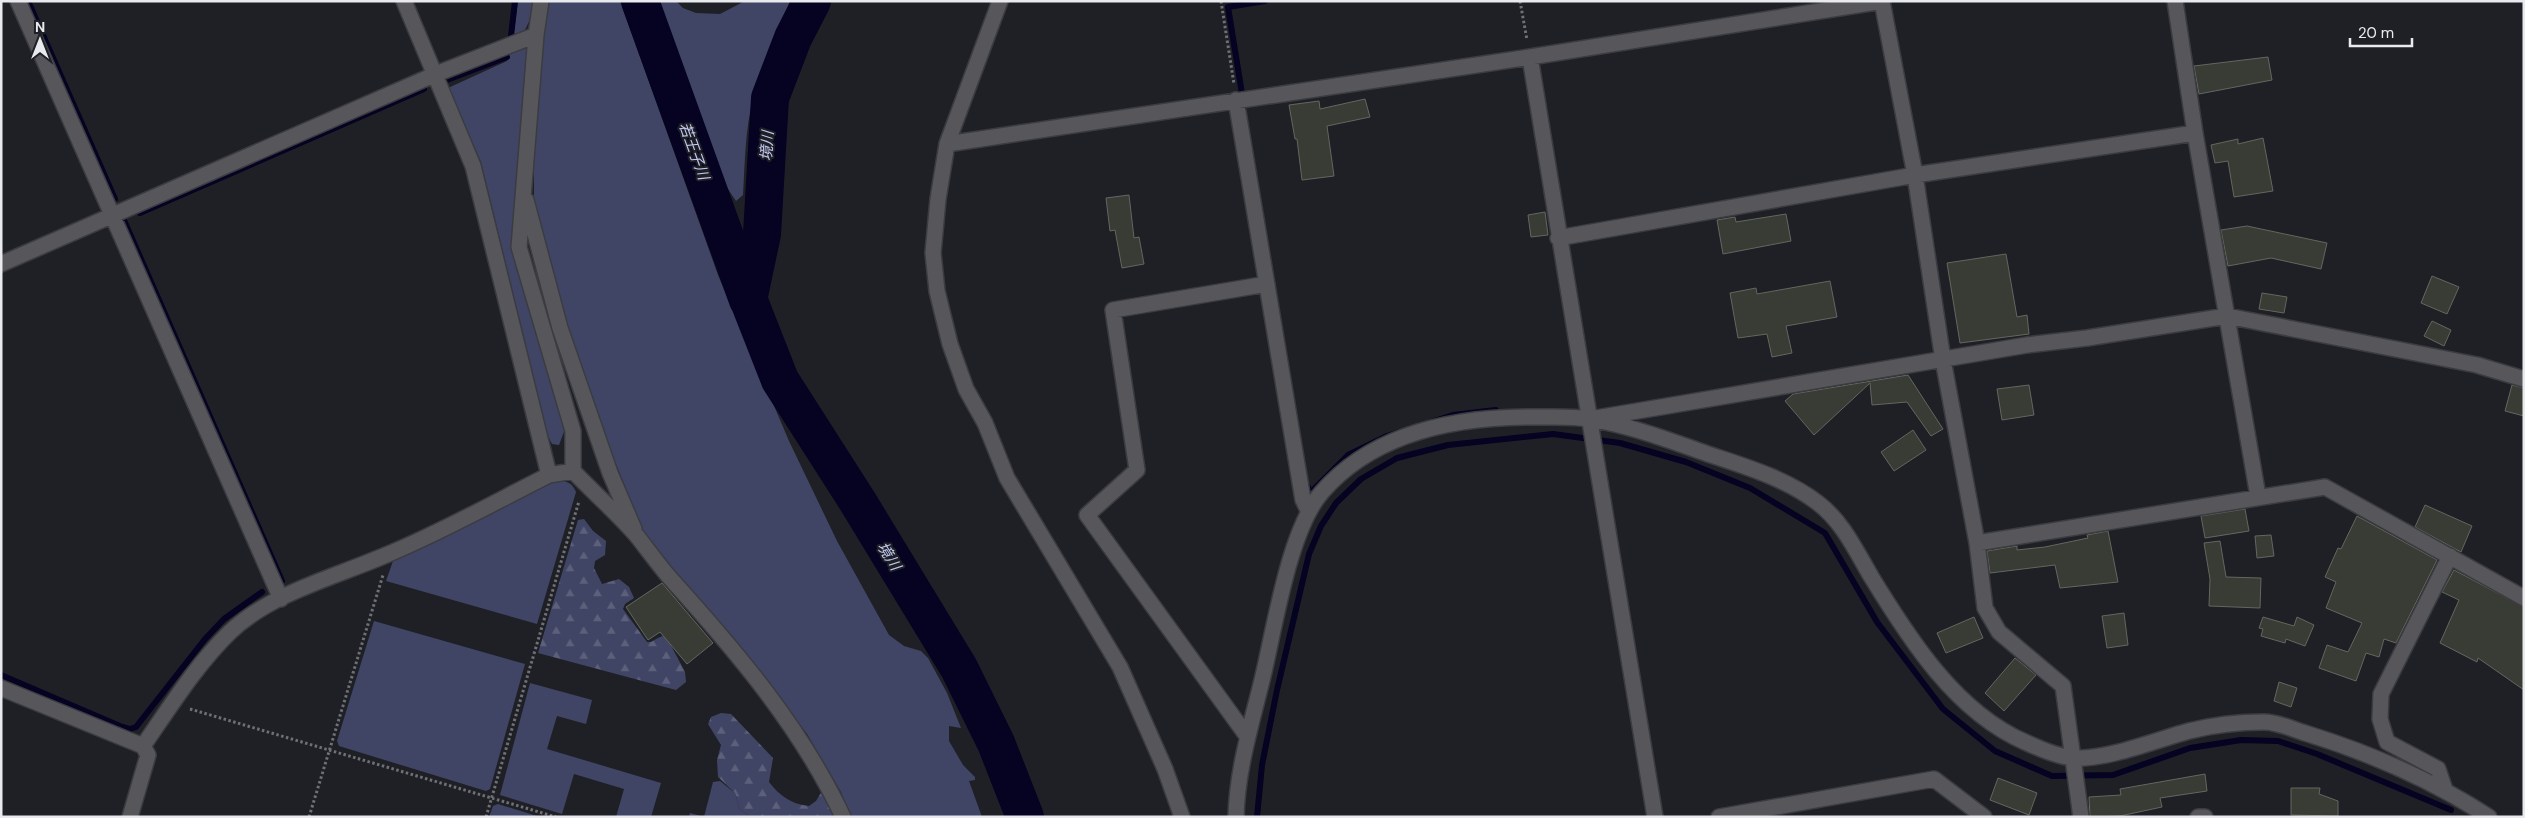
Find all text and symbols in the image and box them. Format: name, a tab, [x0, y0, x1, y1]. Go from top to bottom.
north arrow	[15, 15, 65, 65]
scale bar	[2350, 15, 2412, 47]
text: N	[35, 18, 45, 36]
text: 20 m	[2358, 23, 2394, 43]
water label: 若王子川	[674, 119, 714, 184]
water label: 境川	[756, 128, 778, 162]
water label: 境川	[873, 538, 906, 576]

